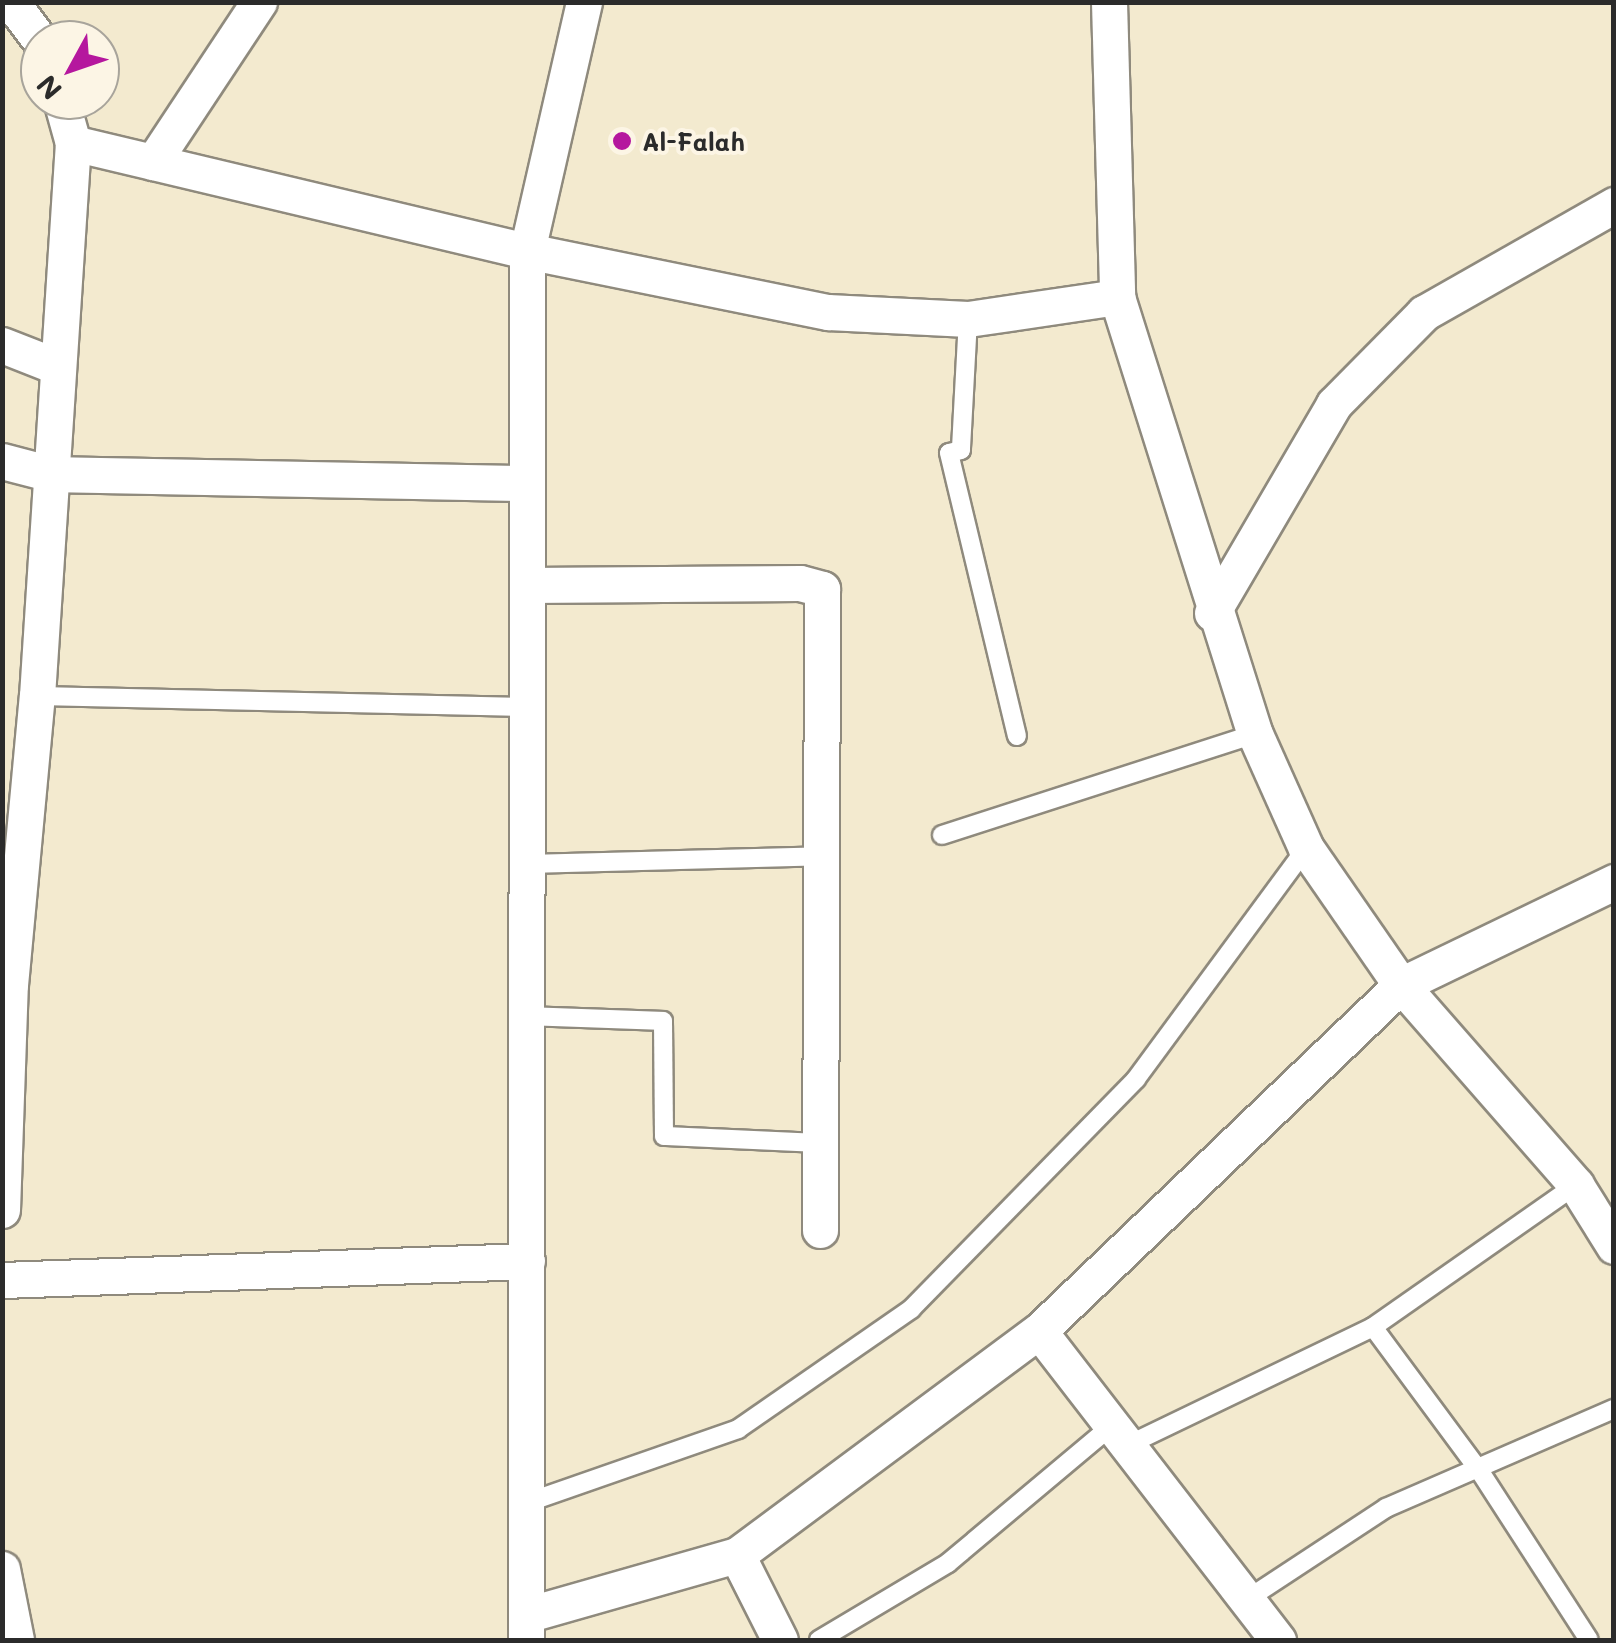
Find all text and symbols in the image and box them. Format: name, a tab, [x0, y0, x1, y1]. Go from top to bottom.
north arrow	[20, 20, 120, 120]
text: N	[28, 68, 69, 108]
place label: Al-Falah	[642, 126, 745, 156]
marker: Al-Falah	[611, 130, 633, 152]

